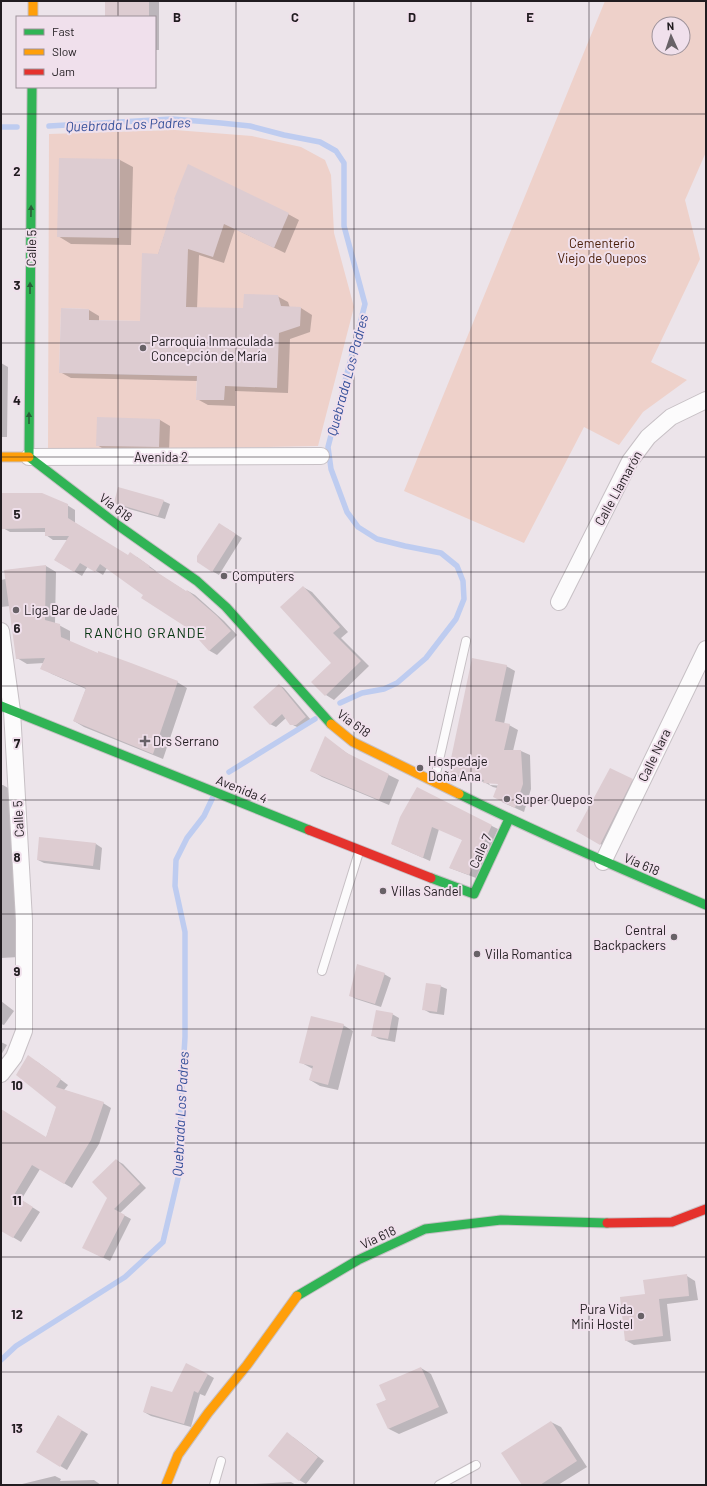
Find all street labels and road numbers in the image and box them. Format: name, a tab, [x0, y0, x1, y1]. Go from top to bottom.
street label: Calle 5	[23, 229, 39, 266]
street label: Calle Llamarón	[591, 448, 645, 528]
street label: Avenida 2	[134, 449, 188, 465]
street label: Vía 618	[96, 489, 136, 525]
street label: Vía 618	[334, 706, 374, 740]
street label: Calle Nara	[634, 726, 674, 784]
street label: Avenida 4	[214, 771, 270, 807]
street label: Calle 5	[9, 800, 27, 838]
street label: Calle 7	[465, 831, 495, 871]
street label: Vía 618	[622, 849, 662, 879]
street label: Vía 618	[358, 1222, 398, 1252]

